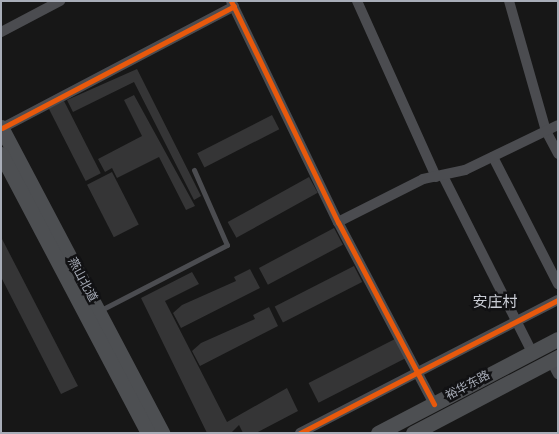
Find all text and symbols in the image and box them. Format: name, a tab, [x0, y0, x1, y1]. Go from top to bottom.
street label: 燕山北道	[64, 255, 100, 305]
district label: 安庄村	[473, 294, 517, 312]
street label: 裕华东路	[443, 368, 493, 404]

